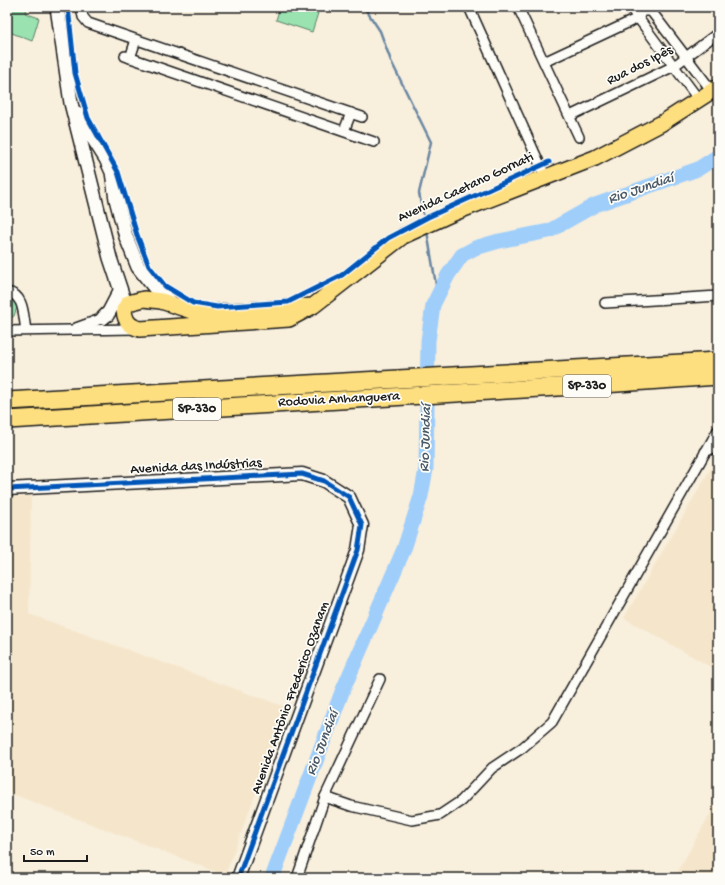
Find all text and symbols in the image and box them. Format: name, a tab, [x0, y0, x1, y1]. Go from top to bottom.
street label: Rua dos Ipês	[604, 42, 676, 90]
street label: Avenida Caetano Gornati	[395, 149, 537, 227]
water label: Rio Jundiaí	[606, 168, 679, 209]
road number: SP-330	[563, 375, 611, 397]
street label: Rodovia Anhanguera	[278, 388, 401, 412]
road number: SP-330	[173, 398, 221, 420]
water label: Rio Jundiaí	[416, 401, 436, 472]
street label: Avenida das Indústrias	[130, 455, 263, 479]
street label: Avenida Antônio Frederico Ozanam	[248, 599, 334, 797]
water label: Rio Jundiaí	[302, 705, 345, 778]
scale bar	[24, 837, 87, 863]
text: 50 m	[30, 846, 55, 860]

